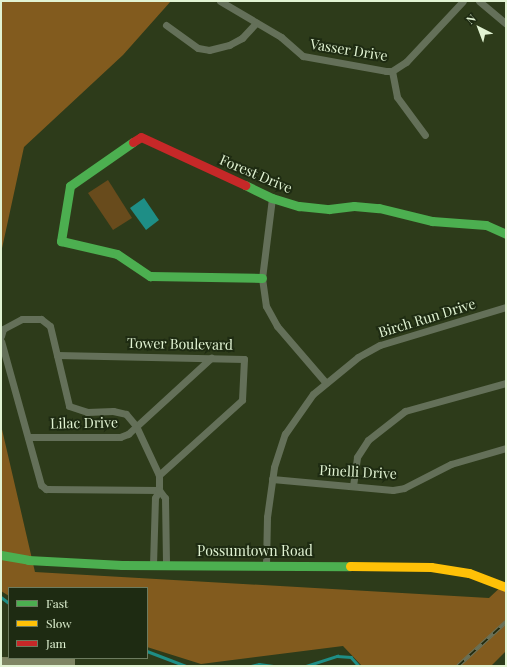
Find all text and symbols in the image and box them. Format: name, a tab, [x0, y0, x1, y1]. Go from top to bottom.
north arrow	[459, 8, 499, 48]
text: N	[463, 10, 479, 27]
street label: Vasser Drive	[309, 36, 389, 64]
street label: Forest Drive	[217, 151, 295, 197]
street label: Birch Run Drive	[376, 295, 478, 341]
street label: Tower Boulevard	[127, 335, 233, 353]
street label: Lilac Drive	[50, 414, 118, 432]
street label: Pinelli Drive	[319, 462, 397, 482]
street label: Possumtown Road	[197, 543, 313, 559]
legend	[8, 587, 148, 659]
text: Fast	[46, 595, 68, 611]
text: Slow	[46, 615, 72, 631]
text: Jam	[46, 635, 66, 651]

